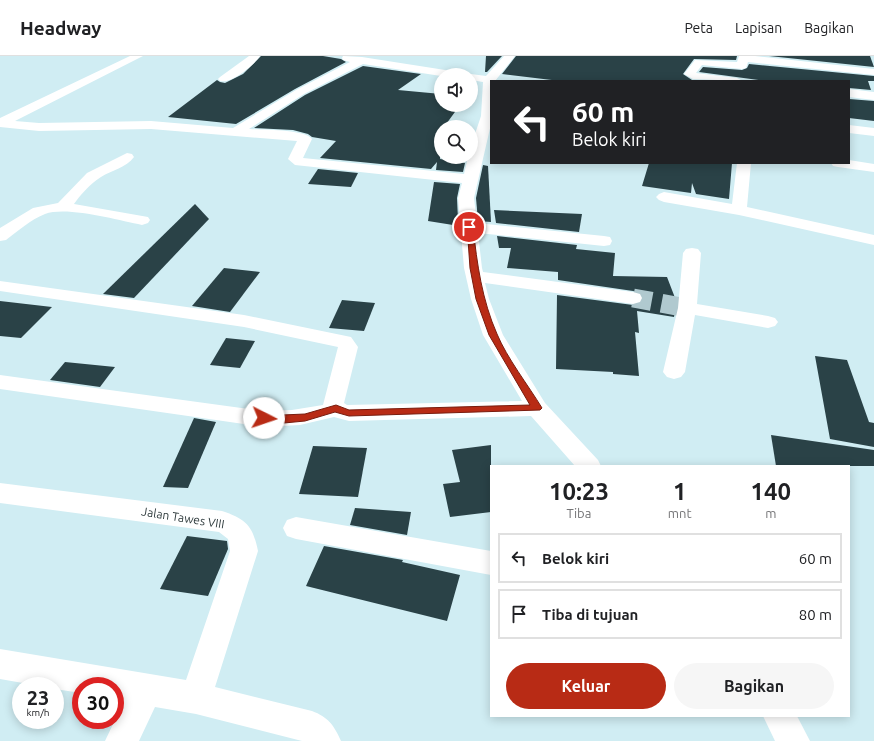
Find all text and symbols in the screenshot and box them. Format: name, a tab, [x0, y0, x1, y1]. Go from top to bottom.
text: Headway	[20, 17, 101, 39]
text: Peta	[685, 20, 713, 36]
text: Lapisan	[735, 20, 782, 36]
text: Bagikan	[804, 20, 854, 36]
map controls	[434, 68, 478, 164]
button: sound	[434, 68, 478, 112]
icon: left	[506, 96, 558, 148]
text: 60 m	[572, 96, 634, 127]
button: search	[434, 120, 478, 164]
text: Belok kiri	[572, 129, 646, 149]
pin	[452, 210, 486, 244]
icon: arrive	[458, 216, 480, 238]
position arrow	[243, 397, 285, 439]
text: 10:23	[549, 478, 609, 505]
text: 1	[673, 478, 687, 505]
text: 140	[751, 478, 791, 505]
street label: Jalan Tawes VIII	[141, 505, 226, 531]
text: Tiba	[566, 506, 591, 520]
text: mnt	[668, 506, 692, 520]
text: m	[765, 506, 776, 520]
icon: left	[508, 547, 530, 569]
text: Belok kiri	[542, 550, 609, 567]
text: 60 m	[799, 550, 832, 567]
icon: arrive	[508, 603, 530, 625]
text: Tiba di tujuan	[542, 606, 638, 623]
text: 80 m	[799, 606, 832, 623]
button: Keluar	[506, 663, 666, 709]
button: Bagikan	[674, 663, 834, 709]
speed limit sign: 30	[72, 677, 124, 729]
text: 23	[27, 686, 49, 709]
text: km/h	[26, 707, 50, 718]

